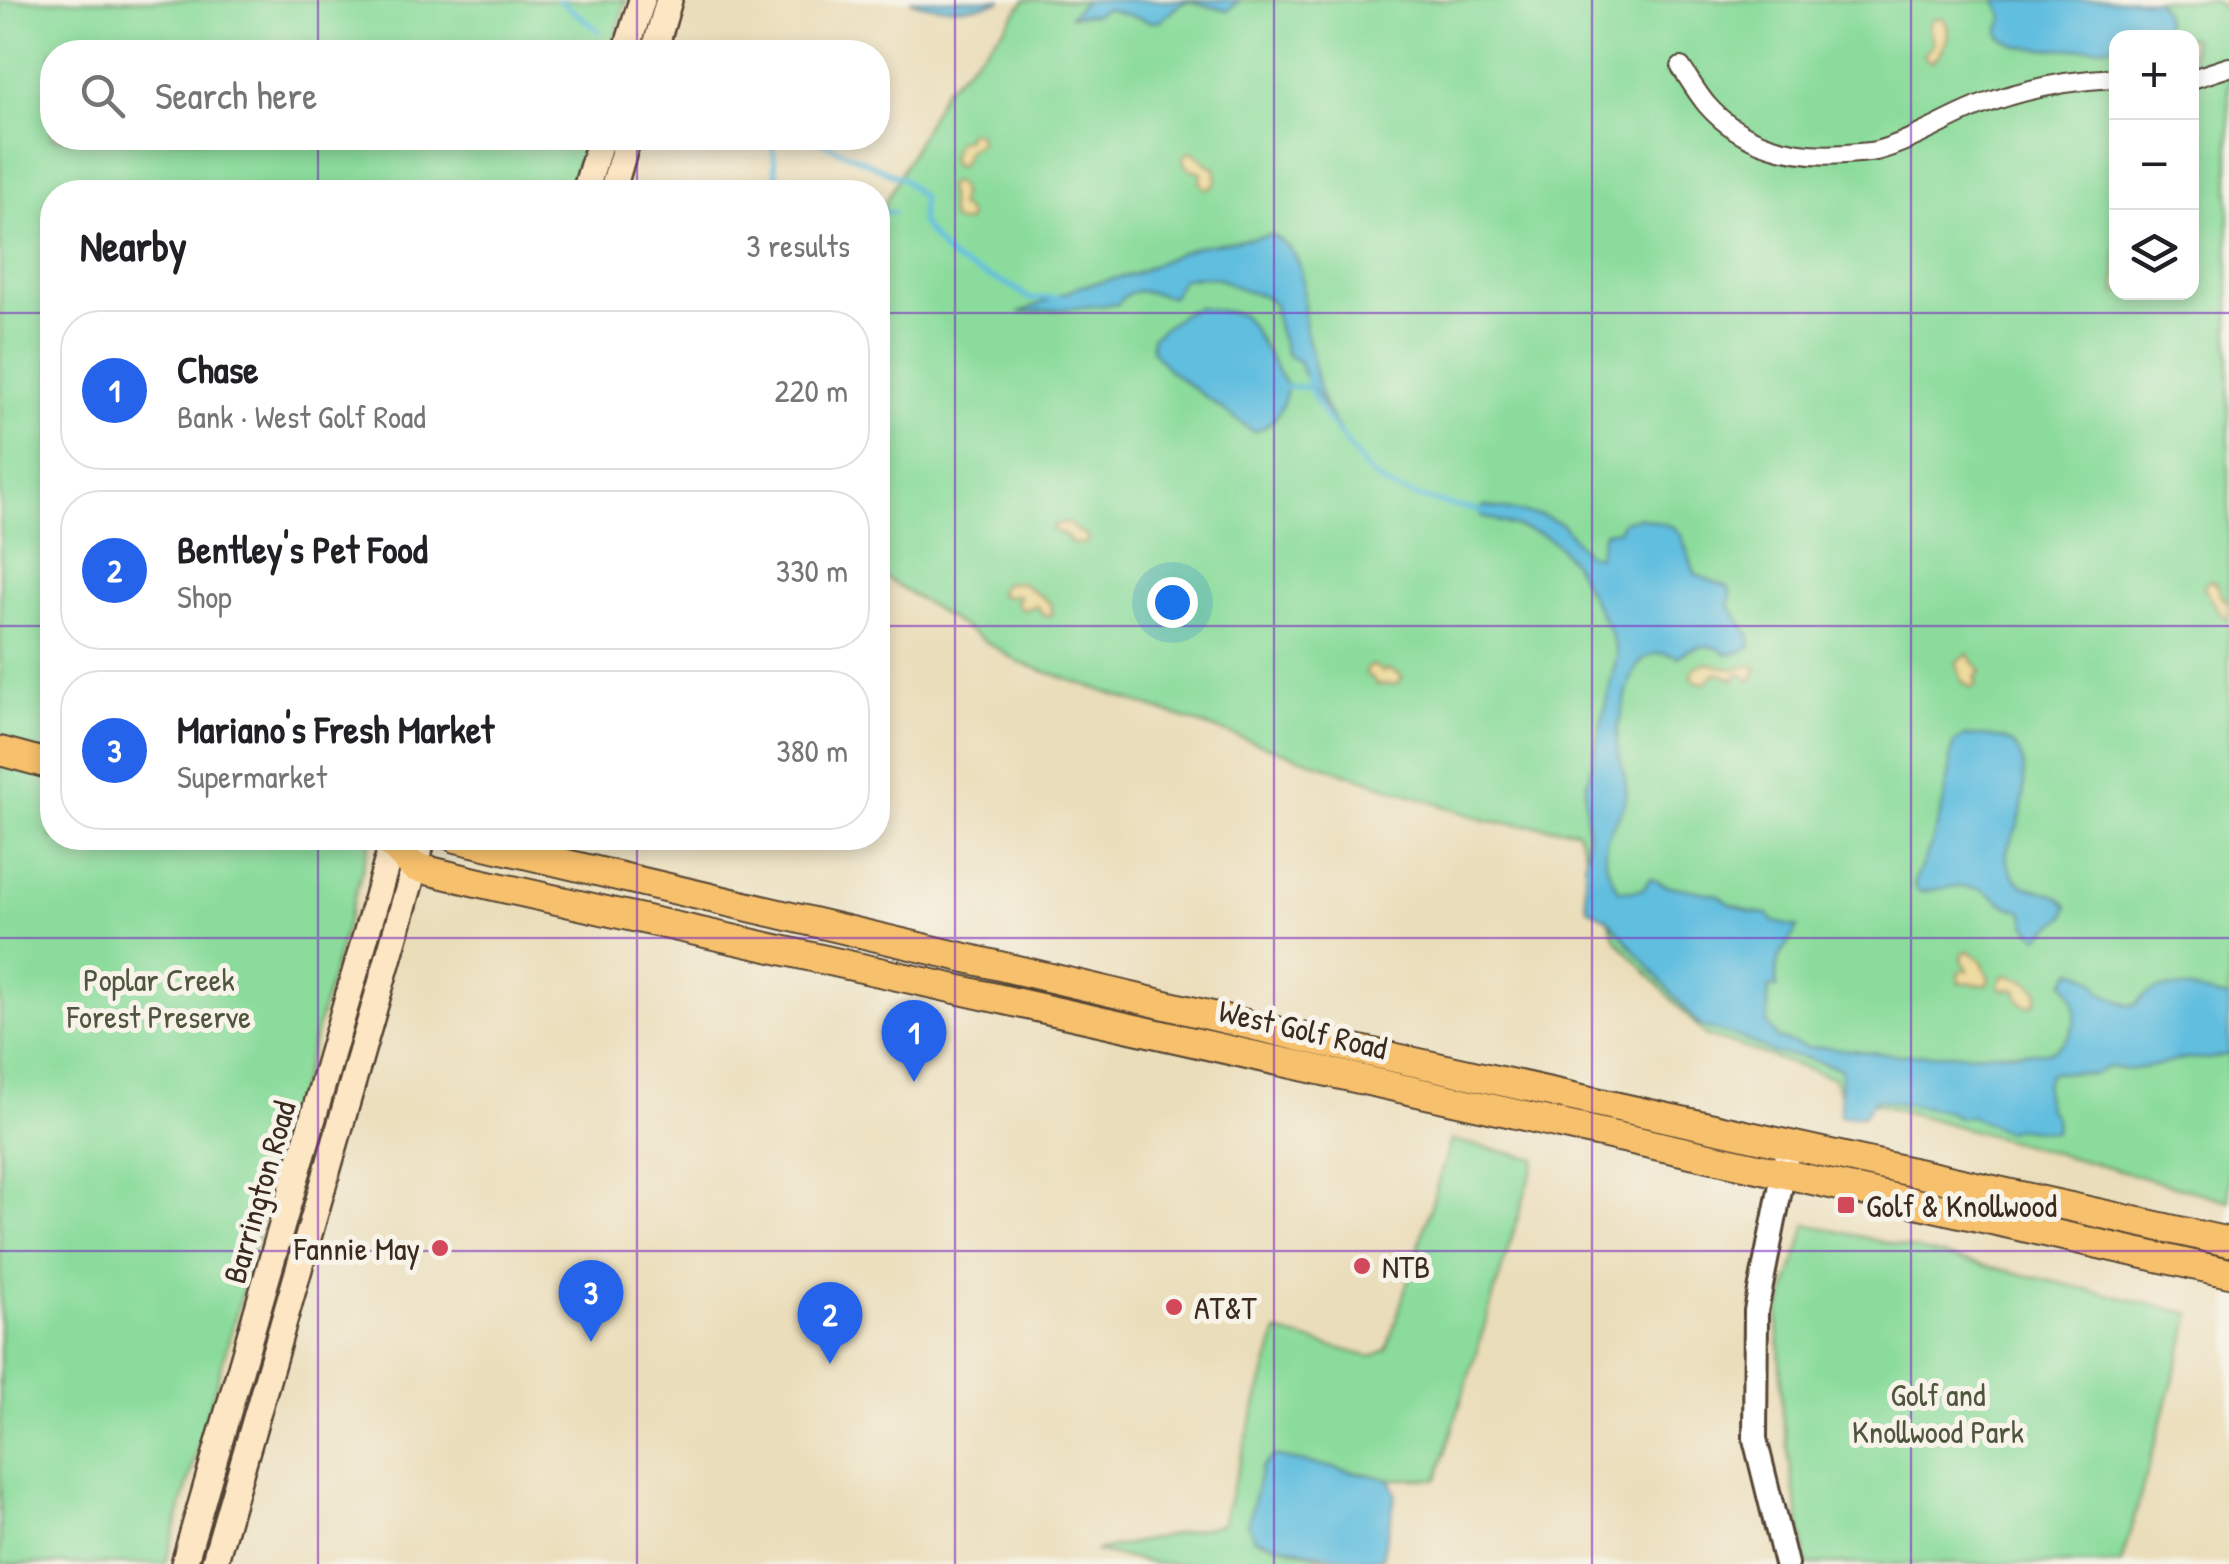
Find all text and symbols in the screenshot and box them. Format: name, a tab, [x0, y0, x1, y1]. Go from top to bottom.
map controls	[2109, 30, 2199, 300]
button: +	[2109, 30, 2199, 120]
search box	[40, 40, 890, 150]
icon: search	[75, 68, 130, 123]
text: Search here	[155, 69, 317, 121]
button: −	[2109, 120, 2199, 210]
button: layers	[2109, 210, 2199, 300]
text: Nearby	[80, 217, 187, 274]
text: 3 results	[746, 224, 850, 267]
text: Chase	[177, 343, 258, 395]
text: 1	[109, 369, 120, 412]
text: 220 m	[775, 369, 848, 412]
text: Bank · West Golf Road	[177, 395, 426, 438]
text: Bentley's Pet Food	[177, 523, 427, 575]
text: 2	[107, 549, 122, 592]
text: 330 m	[776, 549, 848, 592]
text: Shop	[177, 575, 232, 618]
your location	[1147, 577, 1198, 628]
text: Mariano's Fresh Market	[177, 703, 494, 755]
text: 3	[107, 729, 122, 772]
text: 380 m	[776, 729, 848, 772]
text: Supermarket	[177, 755, 327, 798]
park label: Poplar Creek Forest Preserve	[66, 958, 251, 1038]
street label: West Golf Road	[1215, 989, 1391, 1069]
pin: 1	[882, 1000, 946, 1082]
street label: Barrington Road	[212, 1096, 306, 1288]
place label: Golf & Knollwood	[1866, 1184, 2057, 1227]
marker: Golf & Knollwood	[1835, 1194, 1857, 1216]
place label: Fannie May	[293, 1227, 420, 1270]
marker: Fannie May	[429, 1237, 451, 1259]
place label: NTB	[1382, 1245, 1430, 1288]
marker: NTB	[1351, 1255, 1373, 1277]
pin: 3	[558, 1260, 624, 1342]
pin: 2	[798, 1282, 862, 1364]
place label: AT&T	[1194, 1286, 1258, 1329]
marker: AT&T	[1163, 1296, 1185, 1318]
park label: Golf and Knollwood Park	[1852, 1373, 2024, 1453]

